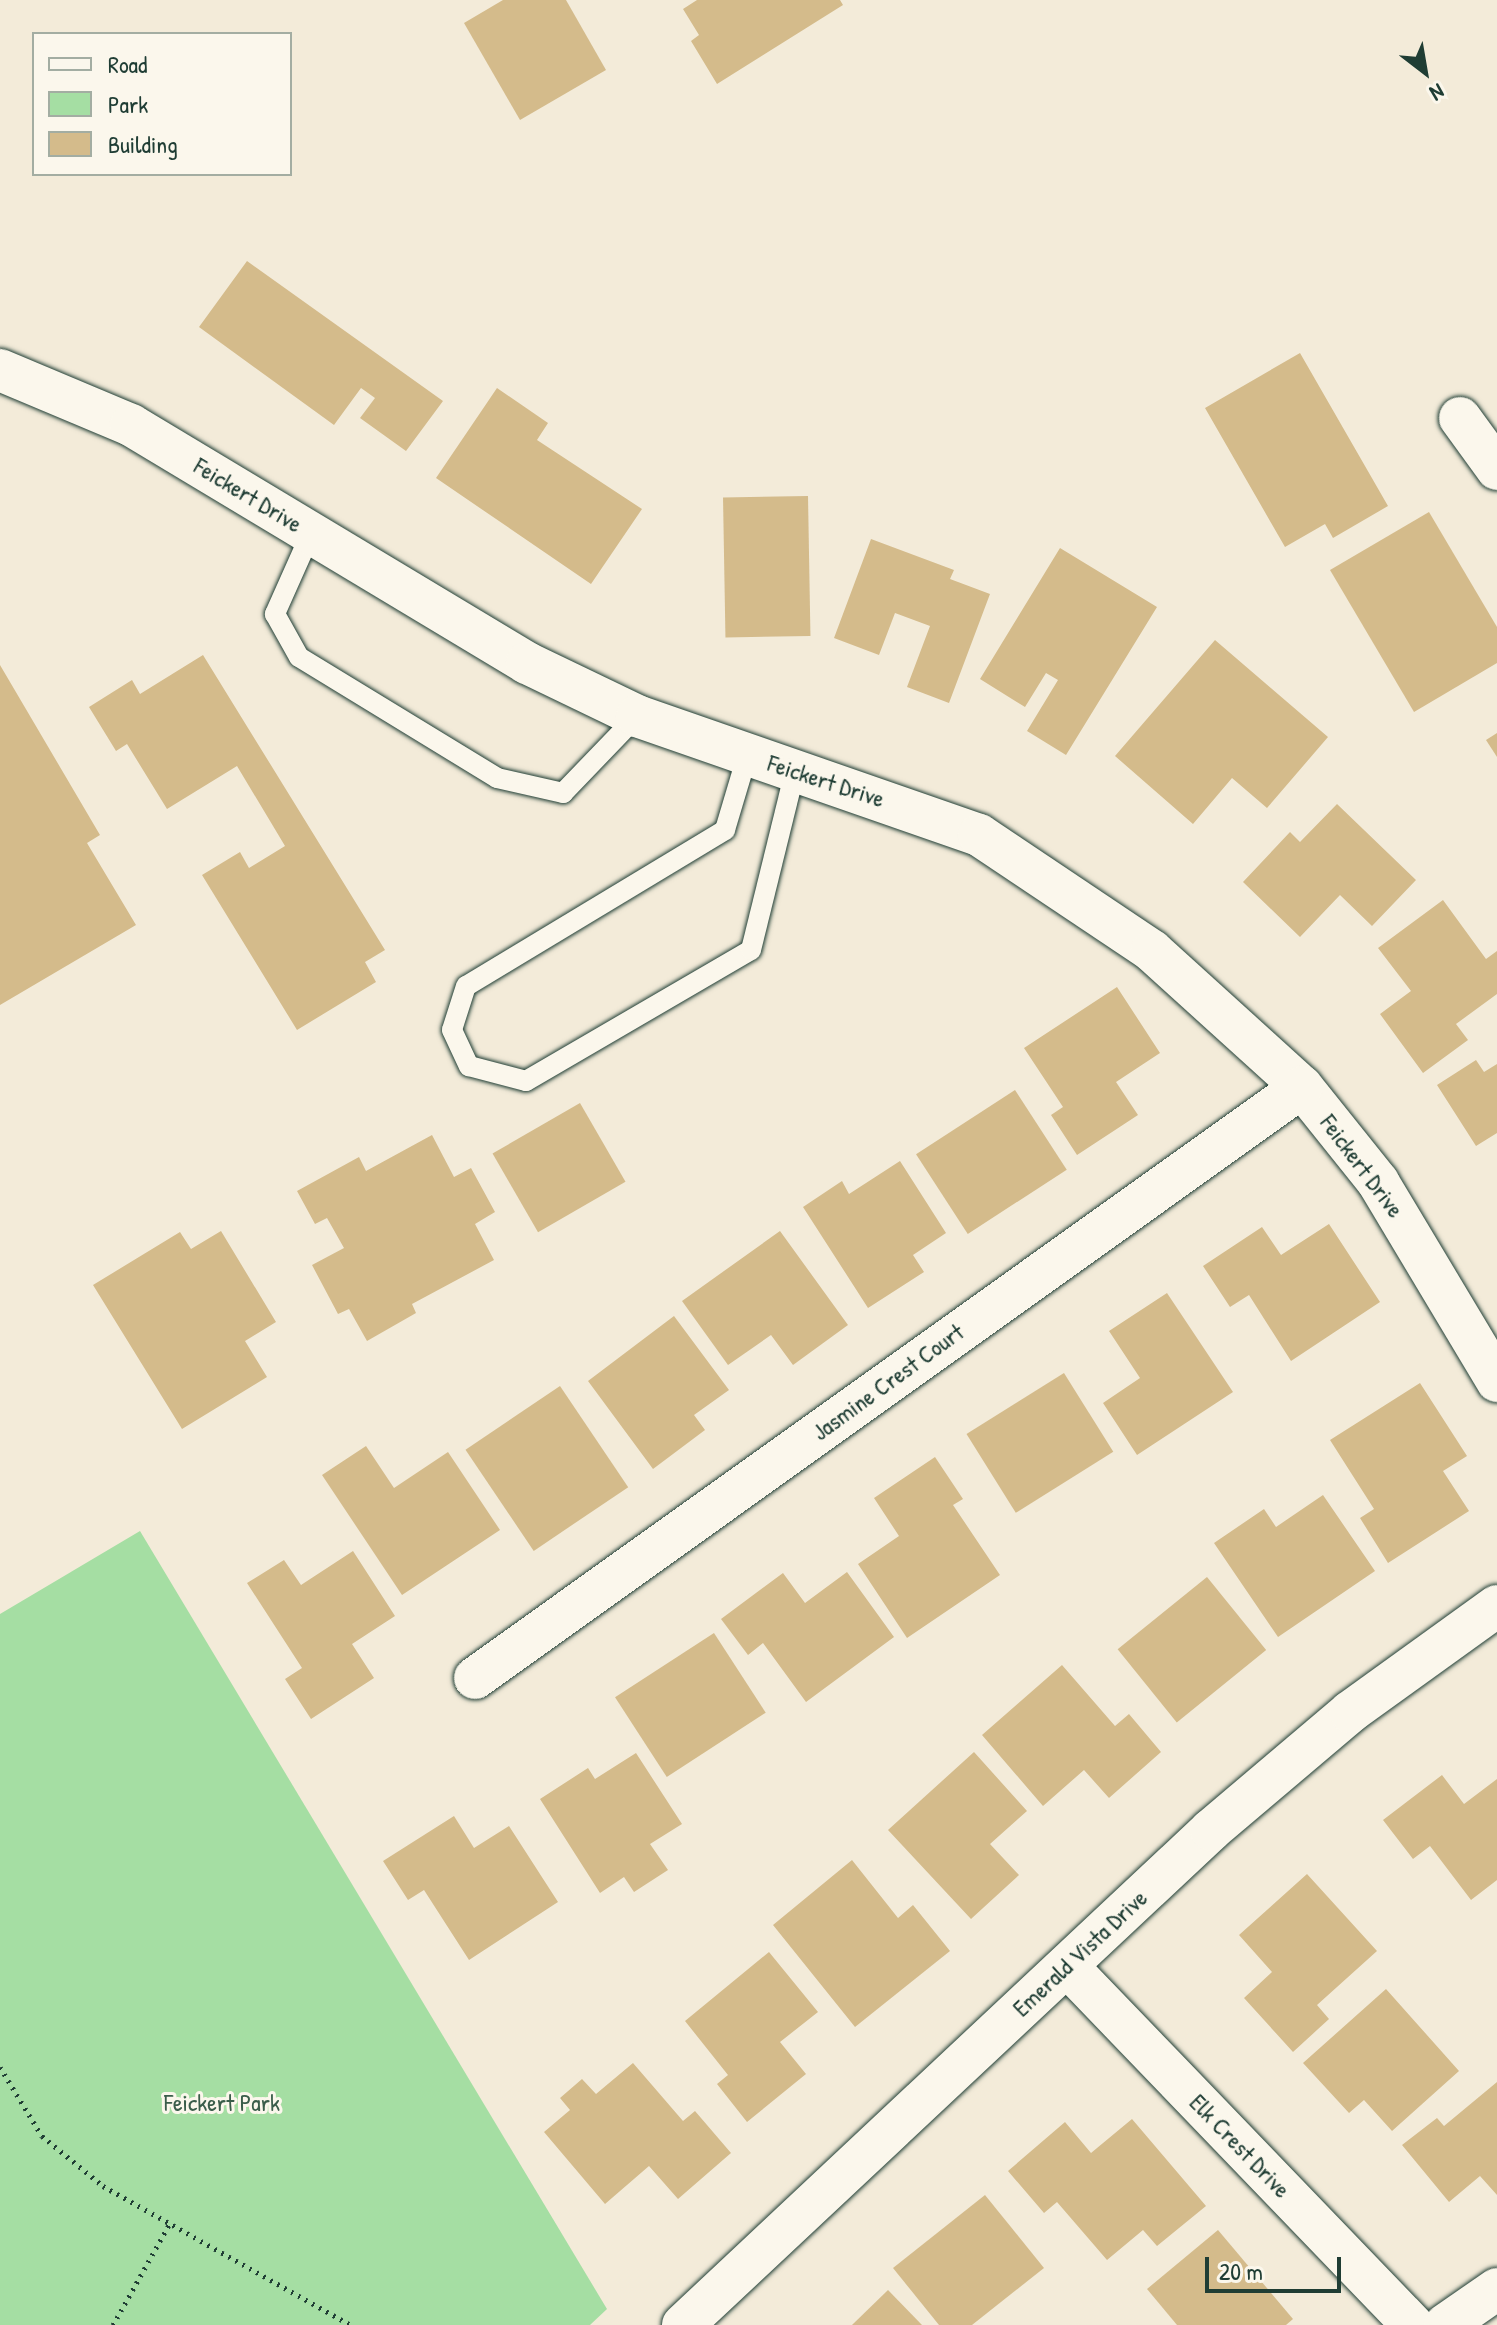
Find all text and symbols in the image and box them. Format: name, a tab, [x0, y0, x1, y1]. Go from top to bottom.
legend	[32, 32, 292, 176]
north arrow	[1385, 32, 1465, 112]
text: Road	[108, 48, 147, 80]
text: N	[1425, 77, 1450, 108]
text: Park	[108, 88, 148, 120]
text: Building	[108, 128, 178, 160]
street label: Feickert Drive	[189, 452, 307, 538]
street label: Feickert Drive	[764, 749, 888, 813]
street label: Feickert Drive	[1314, 1109, 1410, 1223]
street label: Jasmine Crest Court	[807, 1317, 969, 1447]
street label: Emerald Vista Drive	[1007, 1884, 1153, 2022]
street label: Elk Crest Drive	[1184, 2088, 1296, 2204]
park label: Feickert Park	[164, 2089, 280, 2117]
scale bar	[1209, 2241, 1345, 2291]
text: 20 m	[1219, 2255, 1263, 2287]

